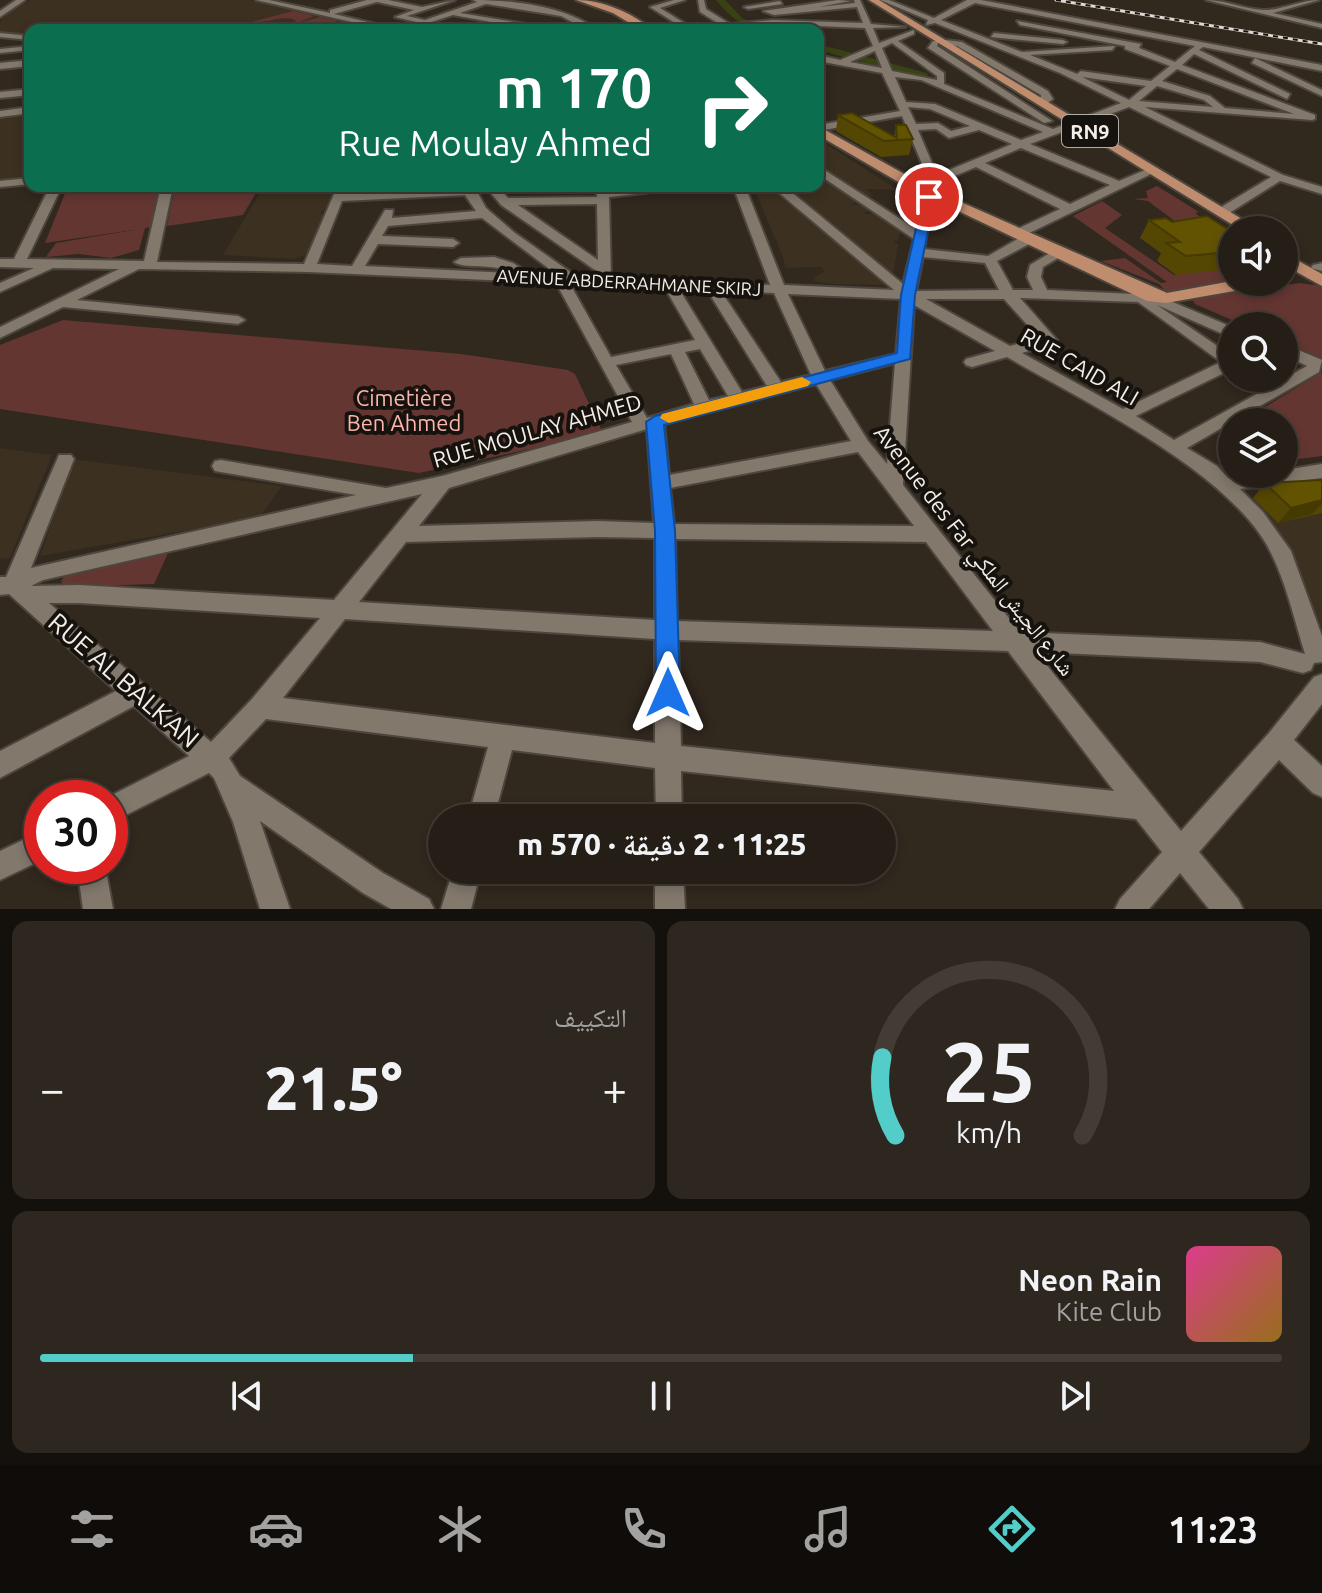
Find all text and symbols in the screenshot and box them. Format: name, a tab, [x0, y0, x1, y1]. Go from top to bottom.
text: 170 m	[496, 56, 652, 119]
icon: right	[680, 56, 784, 160]
road number: RN9	[1062, 115, 1118, 147]
text: Rue Moulay Ahmed	[338, 122, 652, 163]
pin	[895, 163, 963, 231]
icon: arrive	[907, 175, 951, 219]
map controls	[1218, 216, 1298, 488]
button: sound	[1218, 216, 1298, 296]
street label: AVENUE ABDERRAHMANE SKIRJ	[496, 265, 762, 299]
button: search	[1218, 312, 1298, 392]
street label: RUE CAID ALI	[1017, 322, 1143, 410]
park label: Cimetière Ben Ahmed	[347, 385, 461, 435]
street label: RUE MOULAY AHMED	[430, 388, 644, 472]
button: layers	[1218, 408, 1298, 488]
street label: Avenue des Far شارع الجيش الملكي	[865, 420, 1080, 683]
street label: RUE AL BALKAN	[43, 607, 205, 753]
position arrow	[626, 651, 710, 735]
speed limit sign: 30	[24, 780, 128, 884]
text: 11:25 · 2 دقيقة · 570 m	[517, 827, 807, 861]
text: التكييف	[554, 1003, 627, 1032]
text: 25	[942, 1024, 1035, 1118]
text: 21.5°	[264, 1054, 403, 1121]
text: −	[40, 1064, 65, 1113]
text: +	[602, 1064, 627, 1113]
text: km/h	[956, 1116, 1022, 1148]
text: Neon Rain	[1018, 1263, 1162, 1297]
text: Kite Club	[1056, 1297, 1162, 1326]
icon: previous	[225, 1374, 269, 1418]
icon: pause	[639, 1374, 683, 1418]
icon: next	[1053, 1374, 1097, 1418]
icon: filters	[64, 1501, 120, 1557]
icon: car	[248, 1501, 304, 1557]
icon: climate	[432, 1501, 488, 1557]
icon: phone	[616, 1501, 672, 1557]
icon: music	[800, 1501, 856, 1557]
icon: directions	[984, 1501, 1040, 1557]
text: 11:23	[1168, 1509, 1258, 1550]

